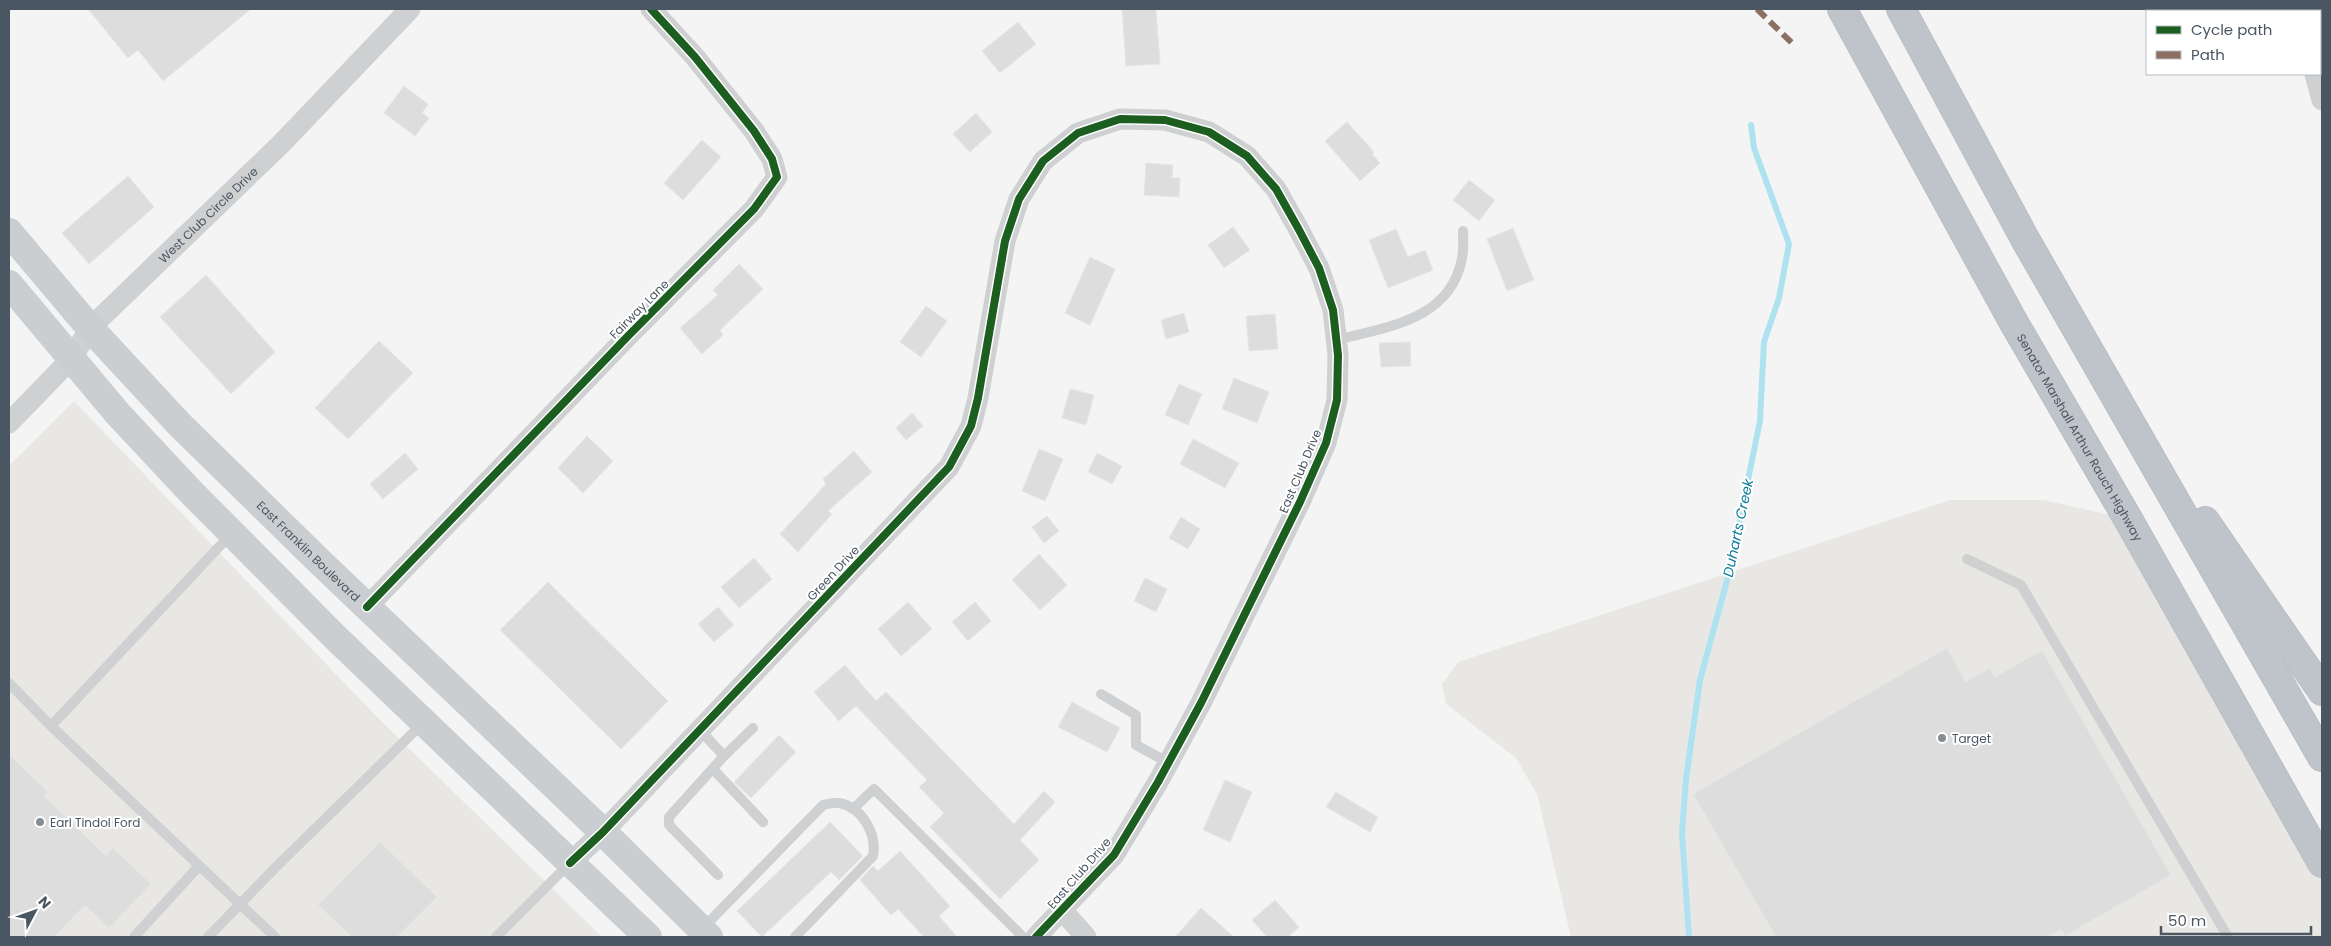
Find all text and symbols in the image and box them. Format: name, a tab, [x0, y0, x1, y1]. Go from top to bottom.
legend	[2146, 10, 2321, 75]
text: Cycle path	[2191, 19, 2272, 40]
text: Path	[2191, 44, 2225, 65]
street label: West Club Circle Drive	[154, 163, 261, 266]
street label: Fairway Lane	[605, 275, 673, 343]
street label: Senator Marshall Arthur Rauch Highway	[2013, 330, 2147, 544]
street label: East Club Drive	[1275, 427, 1325, 515]
water label: Duharts Creek	[1718, 476, 1758, 579]
street label: East Franklin Boulevard	[253, 497, 364, 605]
street label: Green Drive	[803, 542, 863, 604]
place label: Target	[1952, 730, 1991, 747]
marker: Target	[1936, 732, 1948, 744]
place label: Earl Tindol Ford	[50, 814, 140, 831]
marker: Earl Tindol Ford	[34, 816, 46, 828]
street label: East Club Drive	[1043, 834, 1115, 912]
north arrow	[10, 886, 60, 936]
text: N	[34, 892, 56, 913]
scale bar	[2161, 904, 2311, 936]
text: 50 m	[2168, 910, 2206, 931]

